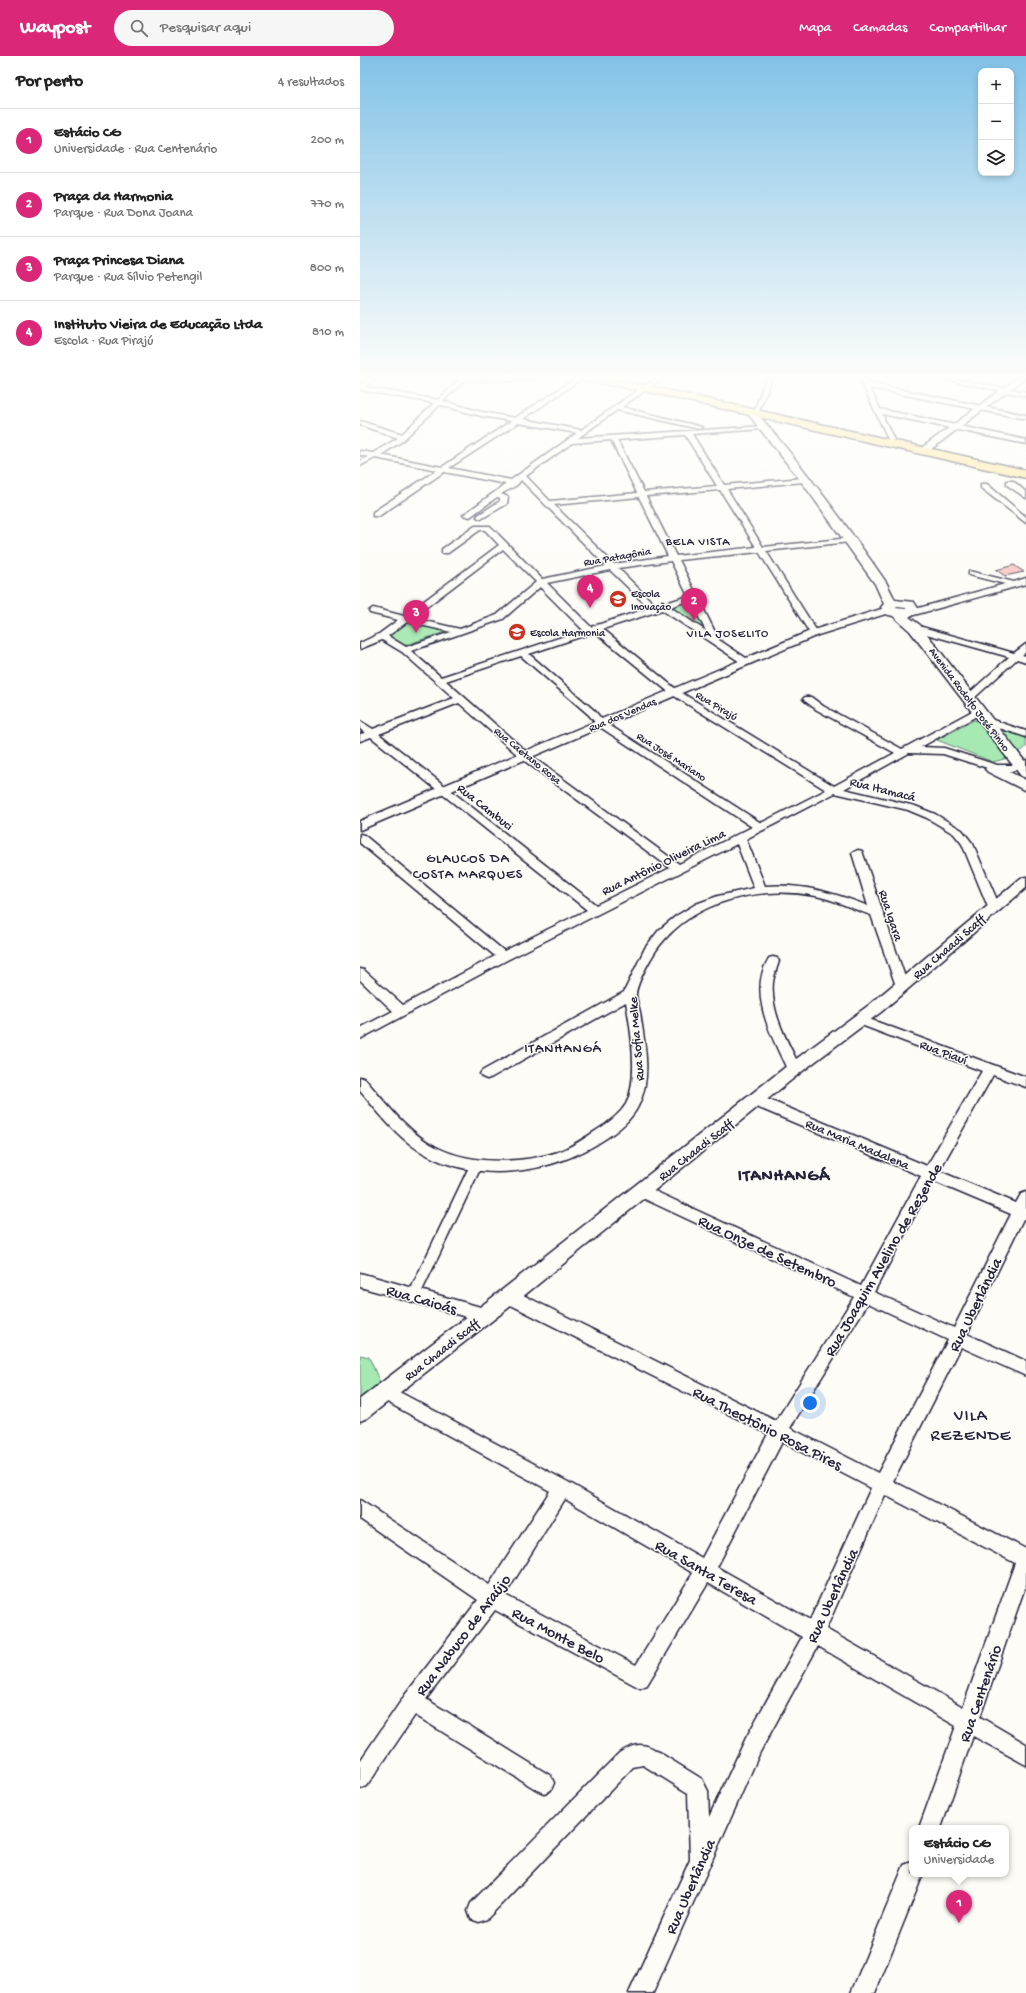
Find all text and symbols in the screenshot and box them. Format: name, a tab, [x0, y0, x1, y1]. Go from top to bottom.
search box	[114, 10, 394, 46]
text: Waypost	[20, 17, 90, 40]
icon: search	[128, 17, 150, 39]
text: Pesquisar aqui	[160, 19, 251, 37]
text: Mapa	[799, 20, 831, 37]
text: Camadas	[853, 20, 908, 37]
text: Compartilhar	[930, 20, 1006, 37]
map controls	[978, 68, 1014, 176]
button: +	[978, 68, 1014, 104]
text: Por perto	[16, 72, 83, 92]
text: 4 resultados	[278, 75, 344, 90]
button: −	[978, 104, 1014, 140]
text: Estácio CG	[54, 124, 121, 142]
text: 1	[26, 133, 32, 148]
text: 200 m	[311, 133, 344, 148]
button: layers	[978, 140, 1014, 176]
text: Universidade · Rua Centenário	[54, 142, 217, 157]
text: Praça da Harmonia	[54, 188, 173, 206]
text: 2	[26, 197, 32, 212]
text: 770 m	[311, 197, 344, 212]
text: Parque · Rua Dona Joana	[54, 206, 193, 221]
text: Praça Princesa Diana	[54, 252, 184, 270]
text: 3	[26, 261, 32, 276]
text: 800 m	[310, 261, 344, 276]
text: Parque · Rua Sílvio Petengil	[54, 270, 202, 285]
text: Instituto Vieira de Educação Ltda	[54, 316, 262, 334]
text: 4	[26, 325, 32, 340]
text: 810 m	[312, 325, 344, 340]
text: Escola · Rua Pirajú	[54, 334, 153, 349]
district label: BELA VISTA	[665, 536, 730, 550]
street label: Rua Patagônia	[583, 546, 653, 570]
pin: 4	[577, 575, 603, 608]
pin: 2	[681, 588, 707, 621]
school or university icon: Escola Inovação	[608, 589, 628, 609]
place label: Escola Inovação	[631, 589, 671, 614]
pin: 3	[403, 600, 429, 633]
school or university icon: Escola Harmonia	[507, 622, 527, 642]
place label: Escola Harmonia	[530, 628, 606, 640]
district label: VILA JOSELITO	[686, 628, 769, 642]
street label: Avenida Rodolfo José Pinho	[925, 645, 1012, 755]
street label: Rua Pirajú	[693, 690, 739, 724]
street label: Rua dos Vendas	[587, 696, 659, 735]
street label: Rua Caetano Rosa	[491, 726, 564, 788]
street label: Rua José Mariano	[634, 731, 708, 785]
street label: Rua Itamacá	[848, 775, 917, 806]
street label: Rua Cambuci	[453, 781, 516, 835]
street label: Rua Antônio Oliveira Lima	[600, 826, 729, 900]
district label: GLAUCOS DA COSTA MARQUES	[413, 851, 523, 884]
street label: Rua Igara	[874, 888, 905, 944]
street label: Rua Chaadi Scaff	[910, 912, 990, 983]
street label: Rua Sofia Melke	[626, 996, 649, 1081]
street label: Rua Piauí	[917, 1038, 970, 1069]
district label: ITANHANGÁ	[524, 1041, 602, 1058]
street label: Rua Chaadi Scaff	[656, 1116, 738, 1185]
street label: Rua Maria Madalena	[803, 1117, 912, 1174]
street label: Rua Joaquim Avelino de Rezende	[822, 1160, 949, 1361]
district label: ITANHANGÁ	[738, 1166, 831, 1187]
street label: Rua Onze de Setembro	[694, 1213, 839, 1294]
street label: Rua Uberlândia	[946, 1255, 1009, 1355]
street label: Rua Caioás	[383, 1282, 460, 1321]
street label: Rua Chaadi Scaff	[402, 1316, 484, 1385]
street label: Rua Theotônio Rosa Pires	[688, 1384, 845, 1477]
your location	[800, 1393, 820, 1413]
district label: VILA REZENDE	[931, 1407, 1012, 1447]
street label: Rua Santa Teresa	[651, 1537, 761, 1612]
street label: Rua Uberlândia	[804, 1545, 865, 1647]
street label: Rua Nabuco de Araújo	[413, 1572, 517, 1701]
street label: Rua Monte Belo	[508, 1605, 607, 1670]
street label: Rua Centenário	[957, 1643, 1008, 1745]
popup	[909, 1825, 1009, 1877]
text: Estácio CG	[924, 1835, 990, 1853]
street label: Rua Uberlândia	[663, 1836, 722, 1938]
text: Universidade	[924, 1853, 994, 1868]
pin: 1	[946, 1890, 972, 1923]

